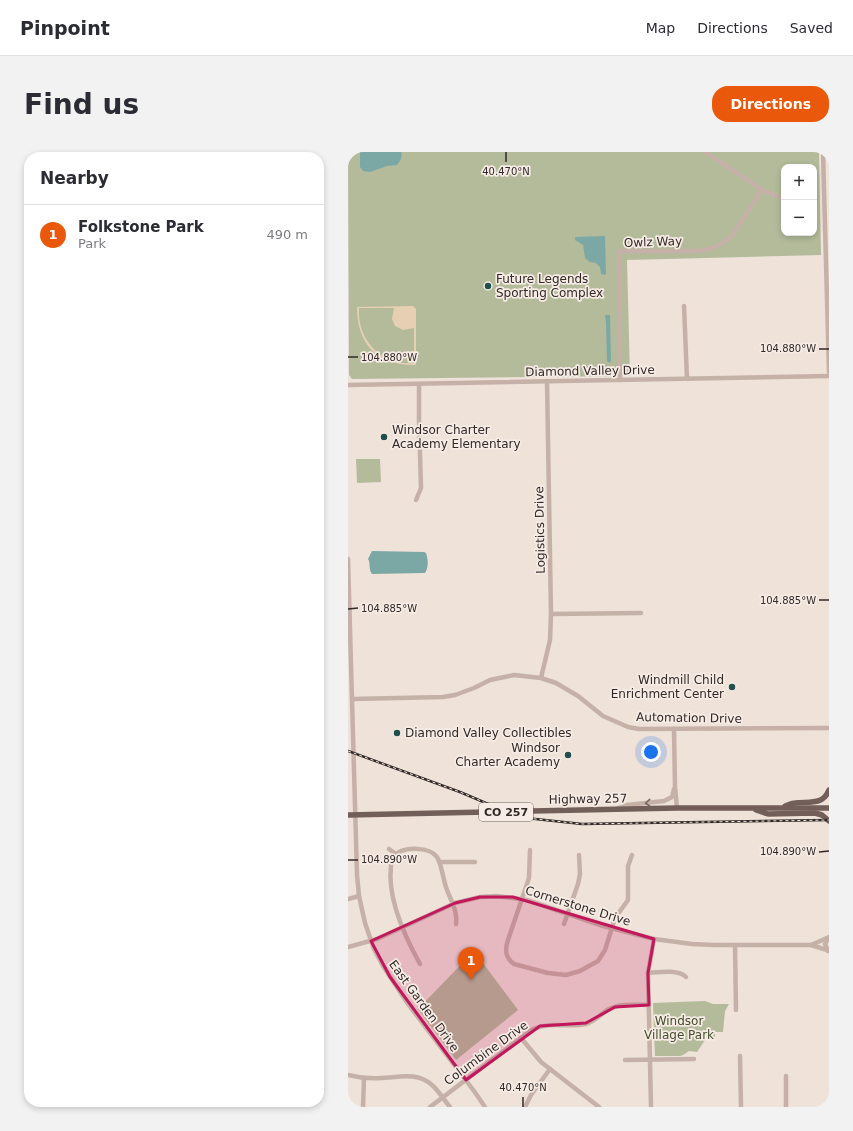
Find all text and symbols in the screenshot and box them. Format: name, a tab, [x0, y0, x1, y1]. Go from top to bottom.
text: Pinpoint	[20, 17, 110, 39]
text: Map	[646, 20, 675, 36]
text: Directions	[697, 20, 768, 36]
text: Saved	[790, 20, 833, 36]
button: Directions	[712, 86, 829, 122]
text: Find us	[24, 88, 139, 121]
map controls	[781, 164, 817, 236]
button: +	[781, 164, 817, 200]
text: 40.470°N	[482, 166, 530, 177]
text: Nearby	[40, 168, 109, 188]
button: −	[781, 200, 817, 236]
text: Folkstone Park	[78, 218, 204, 236]
text: 1	[48, 227, 58, 242]
text: 490 m	[266, 227, 308, 242]
street label: Owlz Way	[624, 234, 682, 250]
text: Park	[78, 236, 106, 251]
place label: Future Legends Sporting Complex	[496, 272, 603, 300]
marker: Future Legends Sporting Complex	[483, 281, 493, 291]
text: 104.880°W	[760, 343, 816, 354]
text: 104.880°W	[361, 352, 417, 363]
street label: Diamond Valley Drive	[525, 363, 655, 379]
place label: Windsor Charter Academy Elementary	[392, 423, 521, 451]
marker: Windsor Charter Academy Elementary	[379, 432, 389, 442]
street label: Logistics Drive	[532, 486, 548, 574]
text: 104.885°W	[760, 595, 816, 606]
text: 104.885°W	[361, 603, 417, 614]
place label: Windmill Child Enrichment Center	[611, 673, 724, 701]
marker: Windmill Child Enrichment Center	[727, 682, 737, 692]
street label: Automation Drive	[636, 710, 742, 726]
place label: Diamond Valley Collectibles	[405, 726, 572, 740]
marker: Diamond Valley Collectibles	[392, 728, 402, 738]
place label: Windsor Charter Academy	[455, 741, 560, 769]
your location	[641, 742, 661, 762]
marker: Windsor Charter Academy	[563, 750, 573, 760]
street label: Highway 257	[549, 791, 627, 807]
one-way arrow	[645, 798, 651, 807]
road number: CO 257	[479, 803, 533, 821]
text: 104.890°W	[760, 846, 816, 857]
text: 104.890°W	[361, 854, 417, 865]
street label: Cornerstone Drive	[524, 883, 632, 929]
pin: 1	[458, 947, 484, 980]
street label: East Garden Drive	[386, 958, 462, 1054]
park label: Windsor Village Park	[644, 1014, 714, 1042]
street label: Columbine Drive	[441, 1018, 531, 1088]
text: 40.470°N	[499, 1082, 547, 1093]

